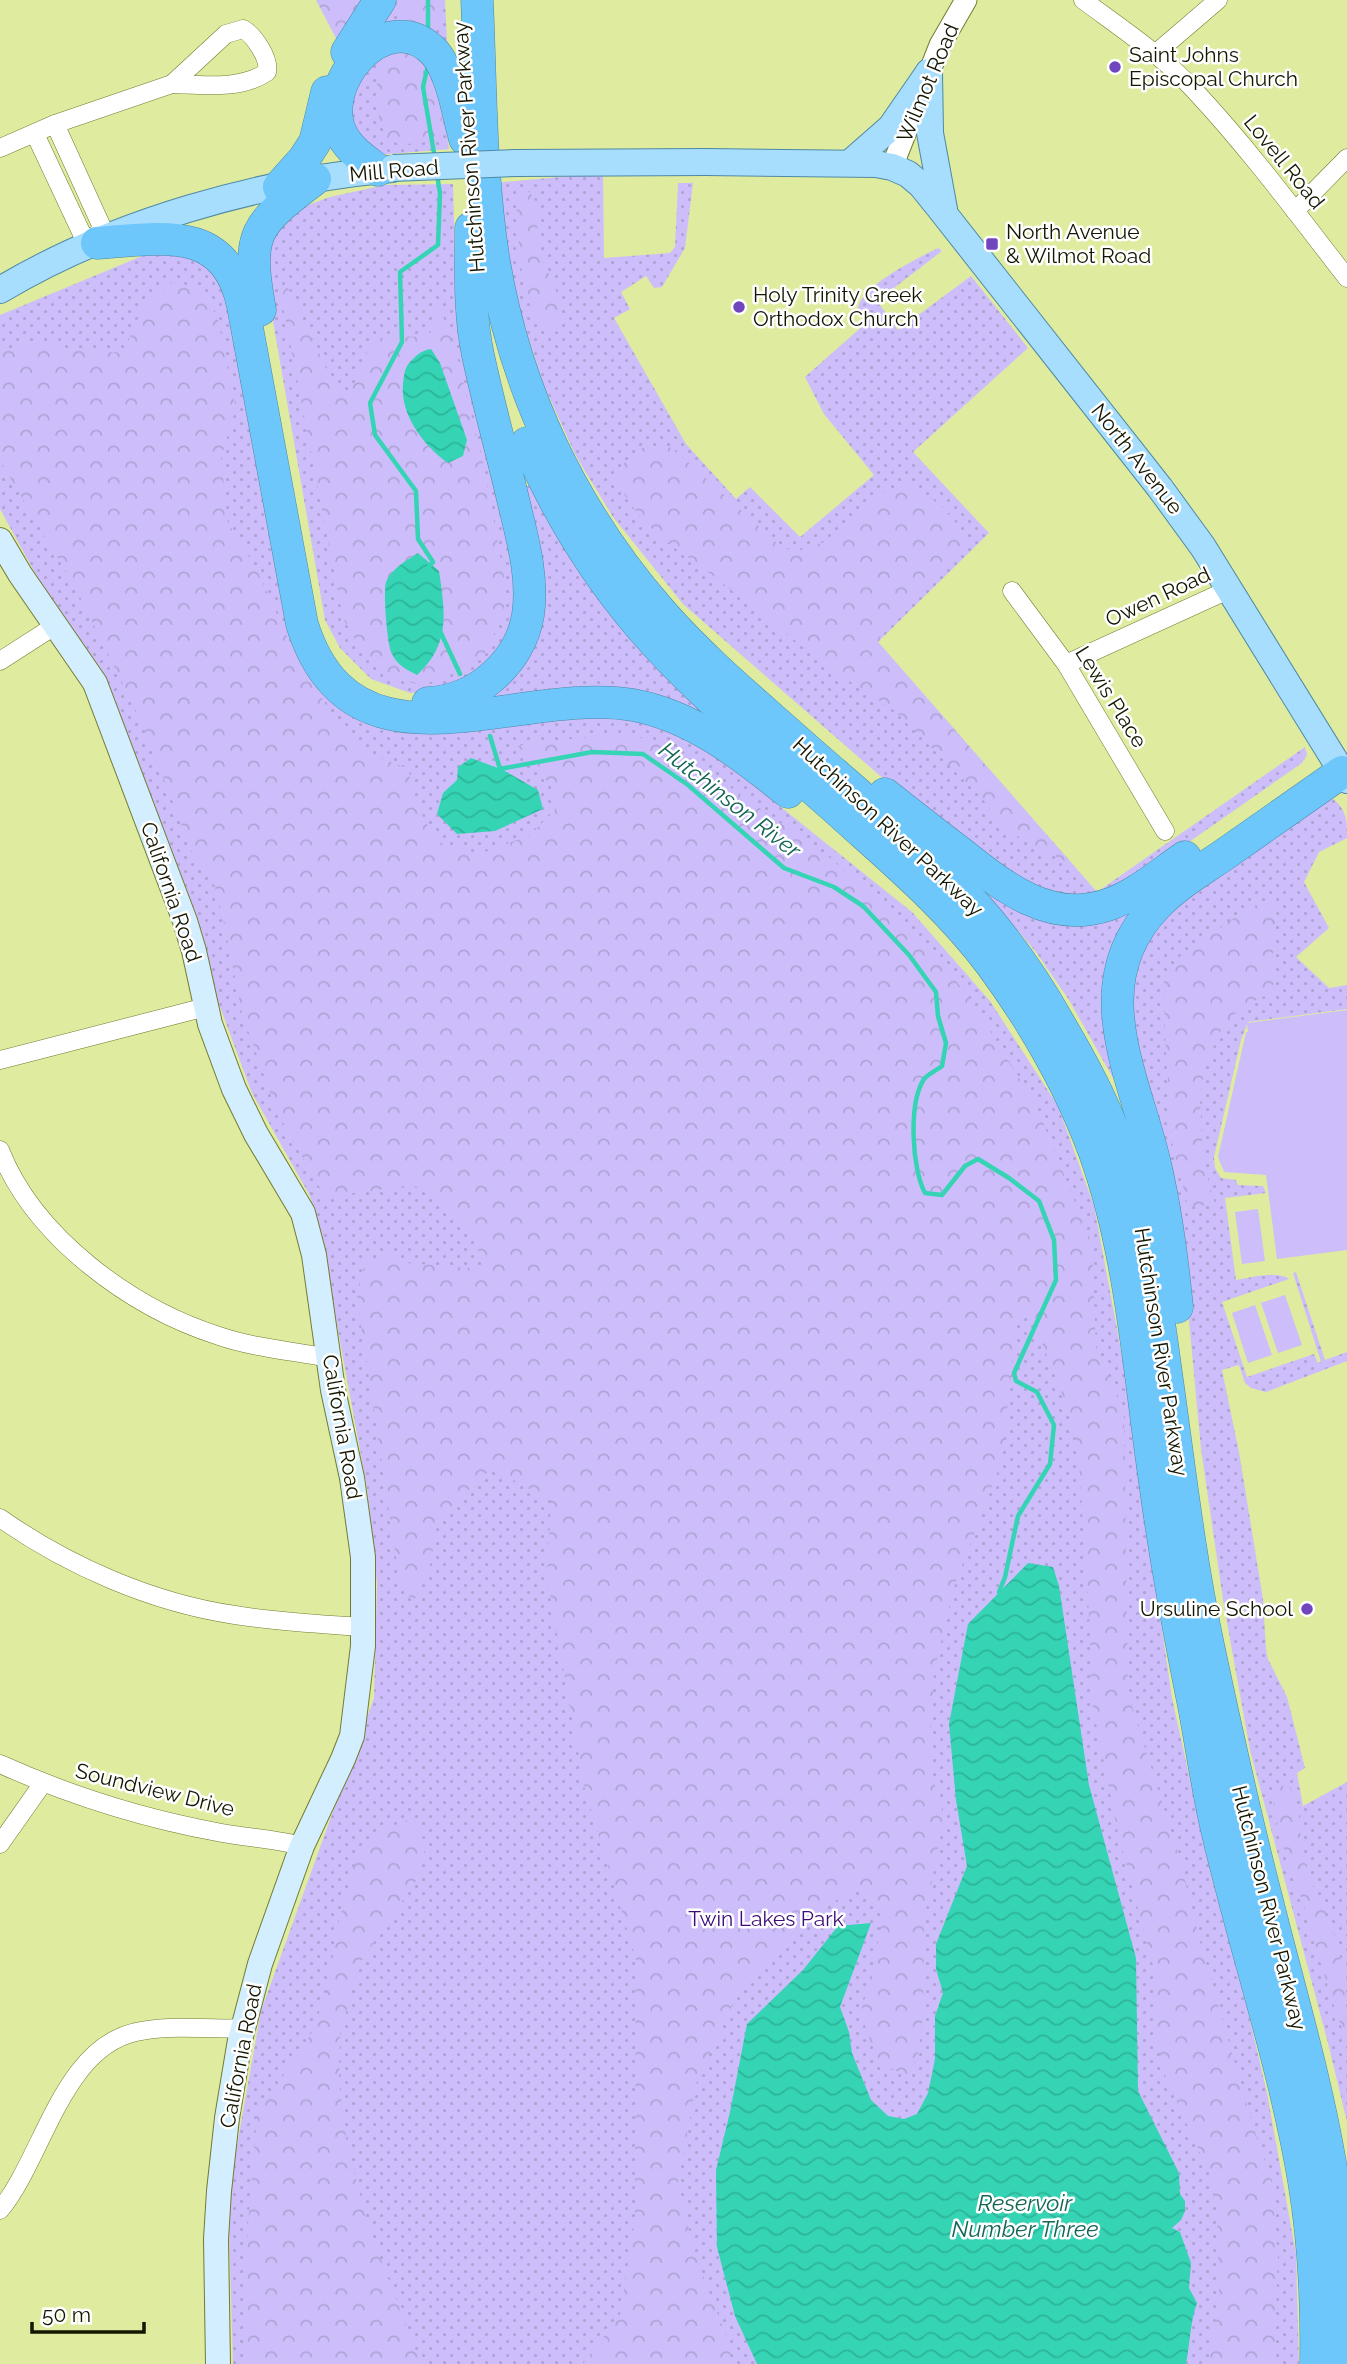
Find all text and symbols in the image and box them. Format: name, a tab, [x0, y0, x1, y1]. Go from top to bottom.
street label: Wilmot Road	[891, 20, 964, 146]
street label: Hutchinson River Parkway	[447, 21, 490, 273]
place label: Saint Johns Episcopal Church	[1129, 42, 1298, 91]
marker: Saint Johns Episcopal Church	[1107, 59, 1123, 75]
street label: Lovell Road	[1239, 110, 1330, 214]
street label: Mill Road	[348, 154, 440, 187]
place label: North Avenue & Wilmot Road	[1006, 219, 1151, 268]
marker: North Avenue & Wilmot Road	[984, 236, 1000, 252]
place label: Holy Trinity Greek Orthodox Church	[753, 282, 923, 331]
marker: Holy Trinity Greek Orthodox Church	[731, 299, 747, 315]
street label: North Avenue	[1086, 398, 1188, 519]
street label: Owen Road	[1101, 561, 1214, 632]
street label: Lewis Place	[1070, 641, 1153, 752]
street label: Hutchinson River Parkway	[788, 732, 989, 922]
water label: Hutchinson River	[654, 736, 807, 864]
street label: California Road	[136, 818, 207, 965]
street label: Hutchinson River Parkway	[1129, 1226, 1194, 1478]
street label: California Road	[317, 1353, 368, 1501]
place label: Ursuline School	[1140, 1596, 1293, 1621]
marker: Ursuline School	[1299, 1601, 1315, 1617]
street label: Soundview Drive	[73, 1758, 237, 1821]
street label: Hutchinson River Parkway	[1227, 1783, 1312, 2033]
park label: Twin Lakes Park	[688, 1906, 844, 1931]
street label: California Road	[214, 1982, 267, 2130]
water label: Reservoir Number Three	[951, 2189, 1099, 2242]
scale bar	[32, 2290, 144, 2334]
text: 50 m	[42, 2302, 91, 2327]

